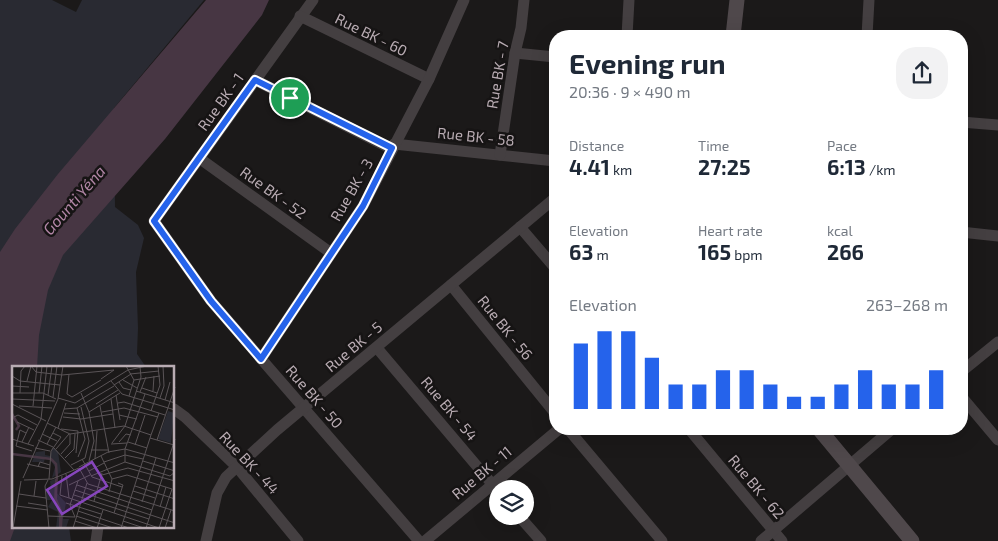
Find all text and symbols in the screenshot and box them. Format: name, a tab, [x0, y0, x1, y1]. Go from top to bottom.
street label: Rue BK - 60	[332, 9, 411, 59]
street label: Rue BK - 7	[482, 39, 512, 110]
text: Evening run	[569, 46, 726, 80]
button: share	[896, 47, 948, 99]
street label: Rue BK - 1	[193, 69, 247, 134]
pin	[269, 77, 311, 119]
text: 20:36 · 9 × 490 m	[569, 82, 691, 101]
icon: arrive	[276, 84, 304, 112]
street label: Rue BK - 58	[436, 123, 516, 149]
text: Distance	[569, 137, 624, 154]
text: Time	[698, 137, 729, 154]
text: Pace	[827, 137, 857, 154]
text: 4.41	[569, 154, 610, 179]
text: 27:25	[698, 154, 750, 179]
text: 6:13	[827, 154, 866, 179]
street label: Rue BK - 3	[326, 155, 376, 224]
water label: Gounti Yéna	[38, 161, 109, 238]
text: km	[610, 161, 632, 178]
text: /km	[866, 161, 896, 178]
street label: Rue BK - 52	[237, 162, 310, 222]
text: Elevation	[569, 222, 628, 239]
text: Heart rate	[698, 222, 763, 239]
text: kcal	[827, 222, 853, 239]
text: 63	[569, 239, 593, 264]
text: 165	[698, 239, 731, 264]
text: 266	[827, 239, 864, 264]
text: m	[593, 246, 609, 263]
text: bpm	[731, 246, 763, 263]
street label: Rue BK - 56	[474, 292, 537, 363]
text: Elevation	[569, 295, 637, 314]
text: 263–268 m	[866, 295, 948, 314]
street label: Rue BK - 5	[321, 317, 385, 375]
street label: Rue BK - 50	[282, 361, 347, 432]
inset map	[12, 366, 175, 528]
street label: Rue BK - 54	[418, 373, 482, 444]
street label: Rue BK - 44	[216, 427, 283, 497]
street label: Rue BK - 11	[448, 442, 515, 502]
street label: Rue BK - 62	[725, 451, 789, 522]
map controls	[489, 480, 534, 525]
button: layers	[489, 480, 534, 525]

